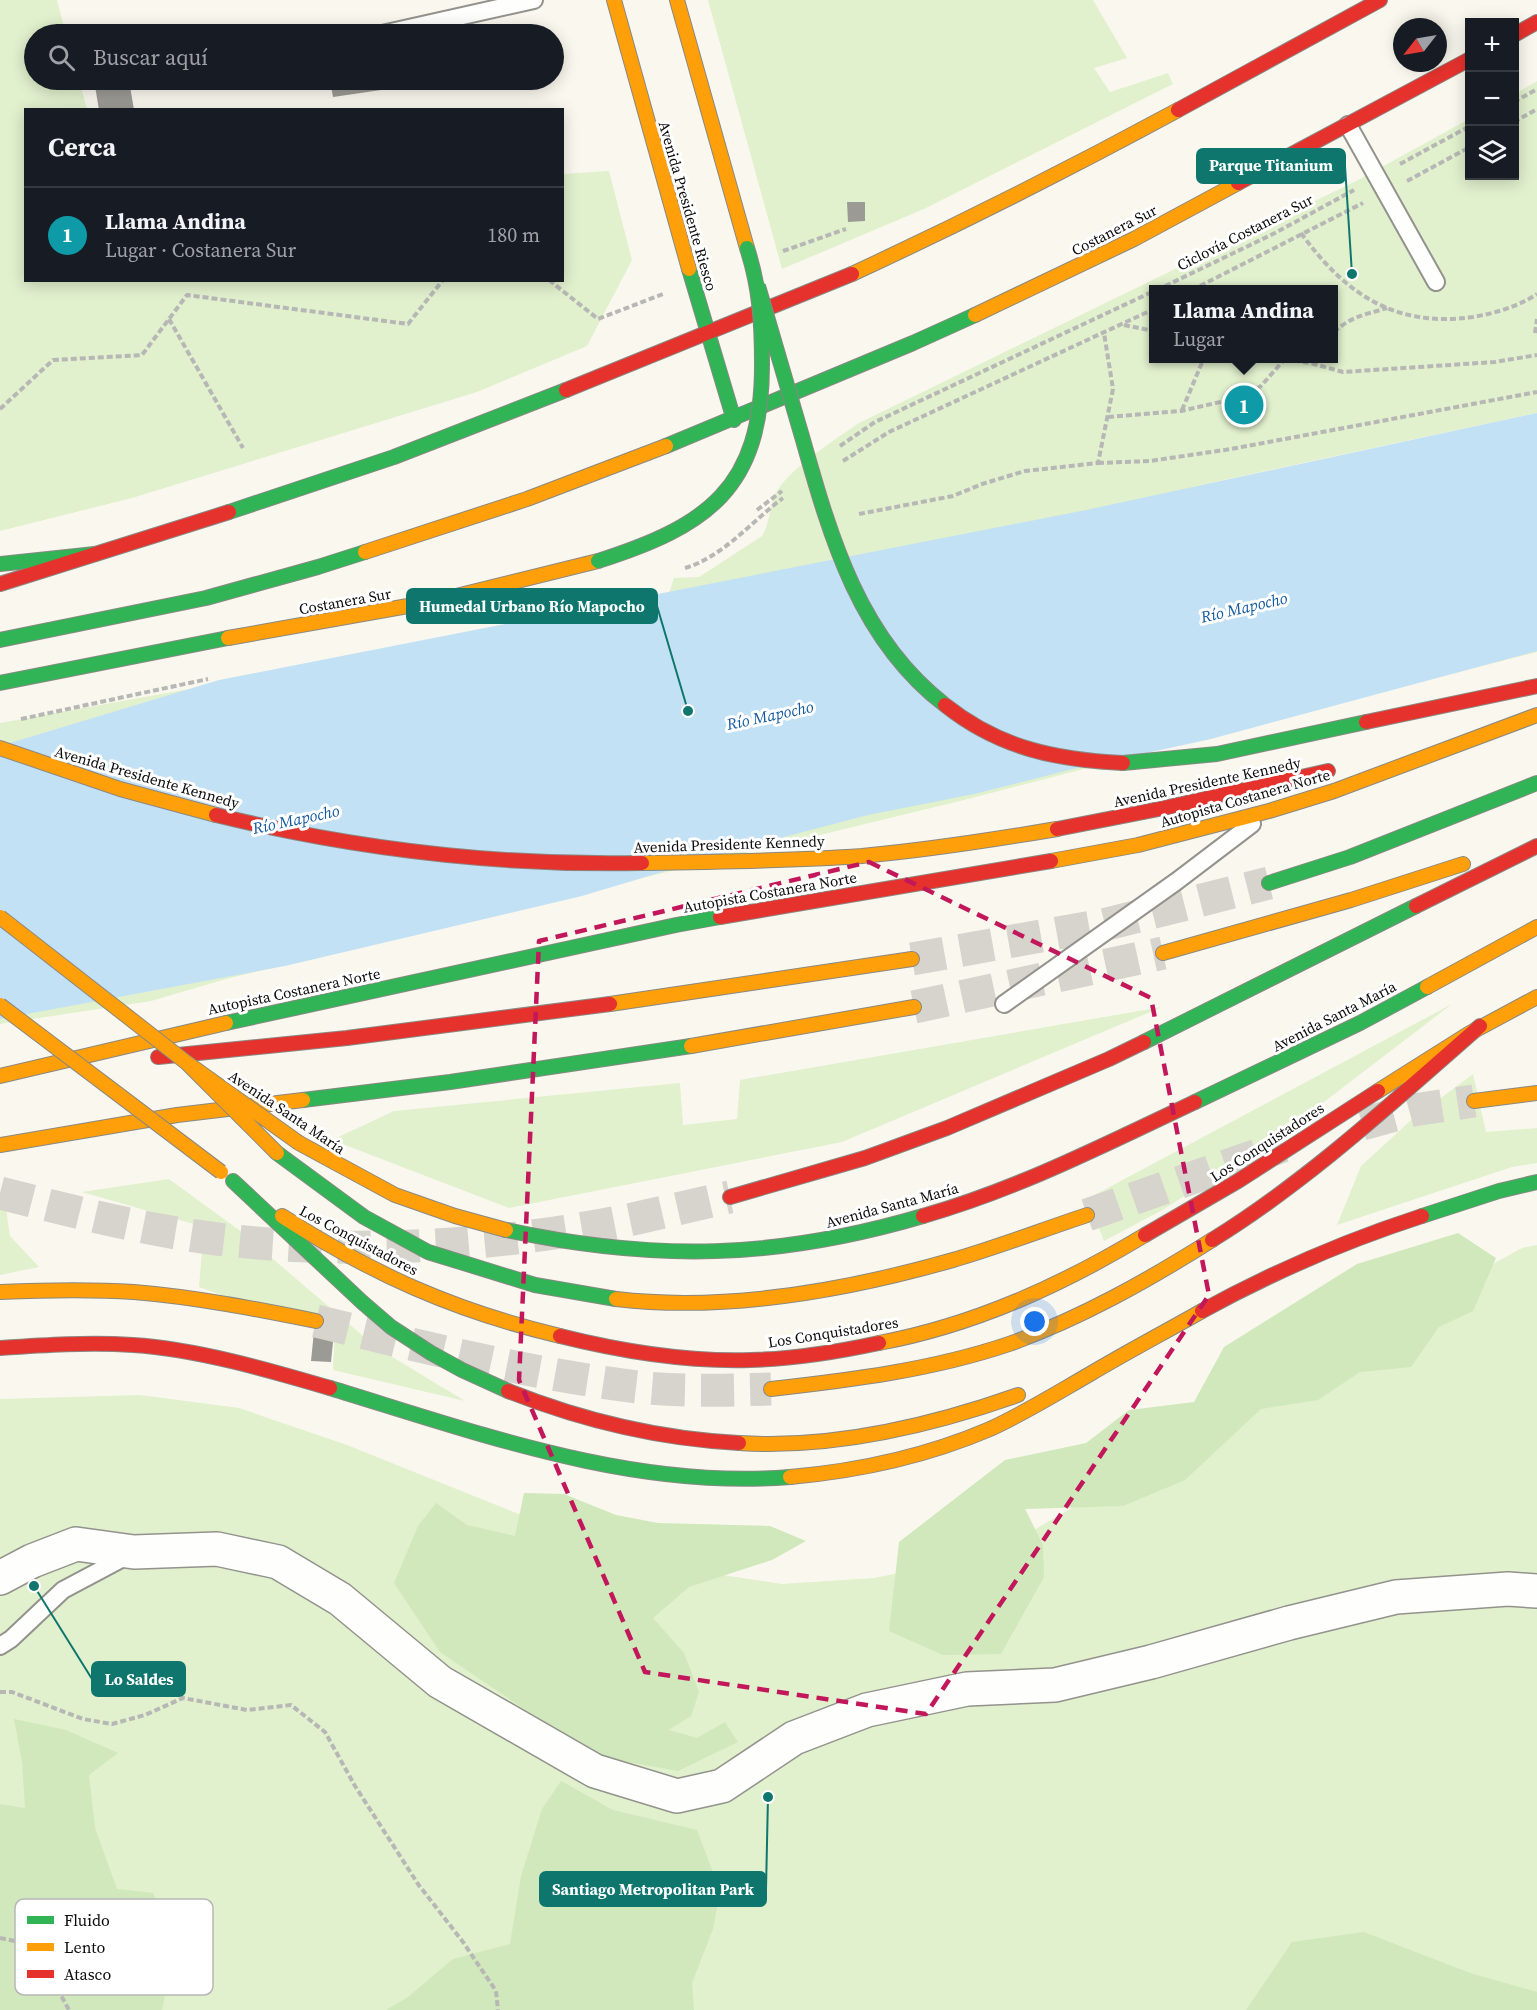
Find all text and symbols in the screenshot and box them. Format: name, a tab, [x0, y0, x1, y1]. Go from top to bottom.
north arrow	[1393, 18, 1447, 72]
map controls	[1465, 18, 1519, 180]
button: +	[1465, 18, 1519, 72]
search box	[24, 24, 564, 90]
icon: search	[45, 41, 78, 74]
text: Buscar aquí	[93, 42, 208, 72]
button: −	[1465, 72, 1519, 126]
street label: Avenida Presidente Riesco	[654, 119, 722, 293]
button: layers	[1465, 126, 1519, 180]
text: Cerca	[48, 129, 116, 165]
callout: Parque Titanium	[1197, 149, 1345, 183]
text: Parque Titanium	[1209, 154, 1334, 176]
street label: Ciclovía Costanera Sur	[1173, 188, 1317, 275]
street label: Costanera Sur	[1068, 199, 1161, 261]
text: Llama Andina	[105, 206, 246, 236]
text: 1	[62, 221, 73, 249]
text: 180 m	[487, 221, 540, 249]
text: Lugar · Costanera Sur	[105, 236, 296, 264]
popup	[1149, 285, 1338, 363]
text: Llama Andina	[1173, 295, 1314, 325]
text: Lugar	[1173, 325, 1224, 353]
pin: 1	[1224, 382, 1264, 428]
street label: Costanera Sur	[297, 582, 393, 619]
water label: Río Mapocho	[1198, 586, 1290, 628]
callout: Humedal Urbano Río Mapocho	[407, 589, 657, 623]
text: Humedal Urbano Río Mapocho	[419, 595, 645, 617]
water label: Río Mapocho	[724, 695, 816, 735]
street label: Avenida Presidente Kennedy	[52, 741, 242, 813]
street label: Avenida Presidente Kennedy	[1111, 752, 1303, 812]
street label: Autopista Costanera Norte	[1158, 764, 1333, 832]
water label: Río Mapocho	[250, 799, 342, 839]
street label: Avenida Presidente Kennedy	[633, 830, 825, 858]
street label: Autopista Costanera Norte	[682, 866, 859, 918]
street label: Autopista Costanera Norte	[206, 962, 383, 1020]
street label: Avenida Santa María	[1268, 975, 1400, 1056]
street label: Avenida Santa María	[225, 1065, 350, 1159]
street label: Los Conquistadores	[1206, 1097, 1328, 1187]
street label: Avenida Santa María	[823, 1177, 961, 1233]
street label: Los Conquistadores	[296, 1200, 422, 1280]
your location	[1020, 1307, 1049, 1336]
street label: Los Conquistadores	[766, 1311, 900, 1353]
callout: Lo Saldes	[92, 1662, 185, 1696]
text: Lo Saldes	[104, 1668, 174, 1690]
callout: Santiago Metropolitan Park	[540, 1872, 766, 1906]
text: Santiago Metropolitan Park	[552, 1878, 755, 1900]
legend	[15, 1899, 213, 1995]
text: Fluido	[64, 1909, 110, 1931]
text: Lento	[64, 1936, 106, 1958]
text: Atasco	[64, 1963, 111, 1985]

